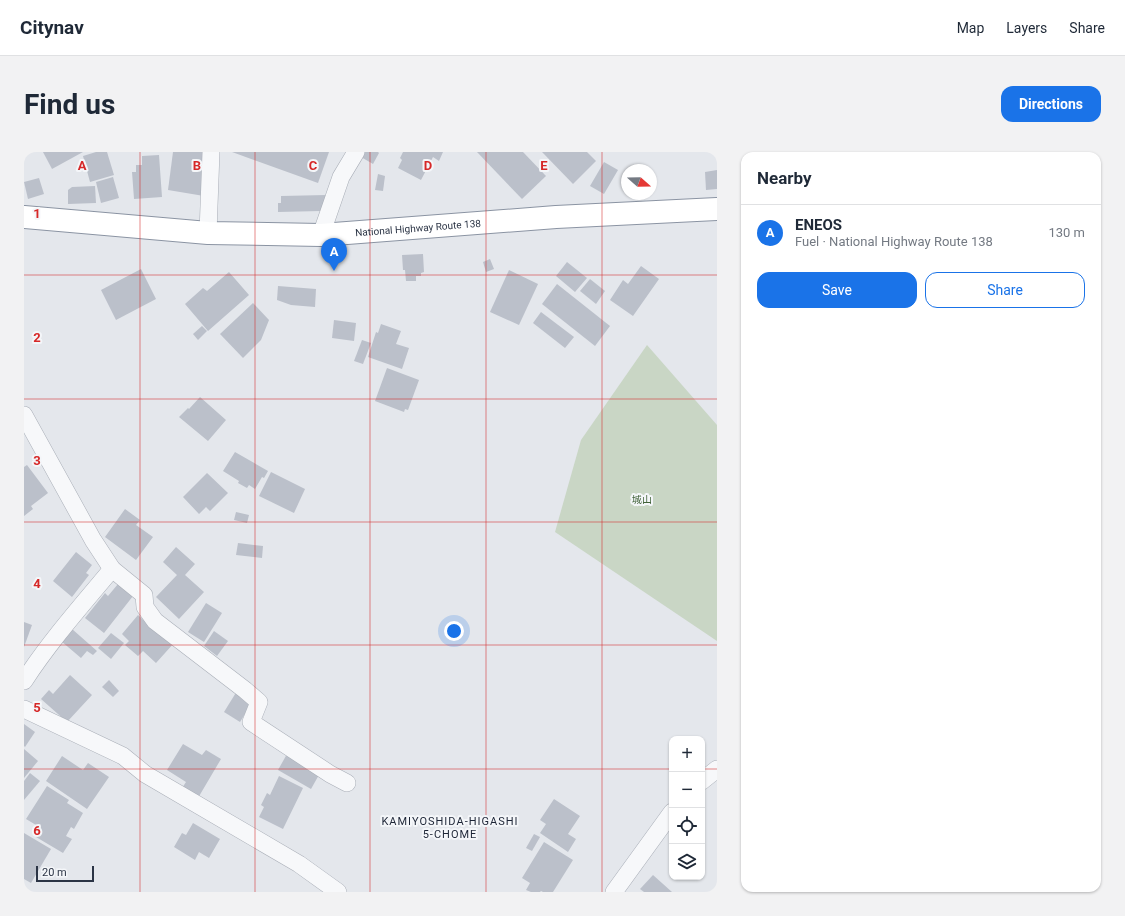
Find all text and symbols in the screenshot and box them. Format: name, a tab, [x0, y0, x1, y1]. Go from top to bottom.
text: Citynav	[20, 16, 84, 39]
text: Map	[957, 20, 984, 36]
text: Layers	[1006, 20, 1047, 36]
text: Share	[1069, 20, 1105, 36]
button: Directions	[1001, 86, 1101, 122]
text: Find us	[24, 88, 115, 121]
text: A	[78, 158, 87, 173]
text: B	[193, 158, 201, 173]
text: C	[309, 158, 318, 173]
text: D	[424, 158, 432, 173]
text: E	[540, 158, 548, 173]
north arrow	[621, 164, 657, 200]
text: Nearby	[757, 168, 812, 188]
text: 1	[33, 206, 41, 221]
text: ENEOS	[795, 216, 842, 234]
street label: National Highway Route 138	[355, 217, 482, 238]
text: A	[766, 225, 774, 240]
text: 130 m	[1048, 225, 1085, 240]
text: Fuel · National Highway Route 138	[795, 234, 993, 249]
pin: A	[321, 238, 347, 271]
button: Save	[757, 272, 917, 308]
button: Share	[925, 272, 1085, 308]
text: 2	[33, 330, 41, 345]
text: 3	[33, 453, 41, 468]
park label: 城山	[632, 494, 652, 505]
text: 4	[33, 576, 41, 591]
your location	[444, 621, 464, 641]
text: 5	[33, 700, 41, 715]
map controls	[669, 736, 705, 880]
button: +	[669, 736, 705, 772]
button: −	[669, 772, 705, 808]
button: locate	[669, 808, 705, 844]
district label: KAMIYOSHIDA-HIGASHI 5-CHOME	[381, 815, 519, 841]
text: 6	[33, 823, 41, 838]
button: layers	[669, 844, 705, 880]
scale bar	[36, 864, 94, 883]
text: 20 m	[42, 866, 67, 879]

